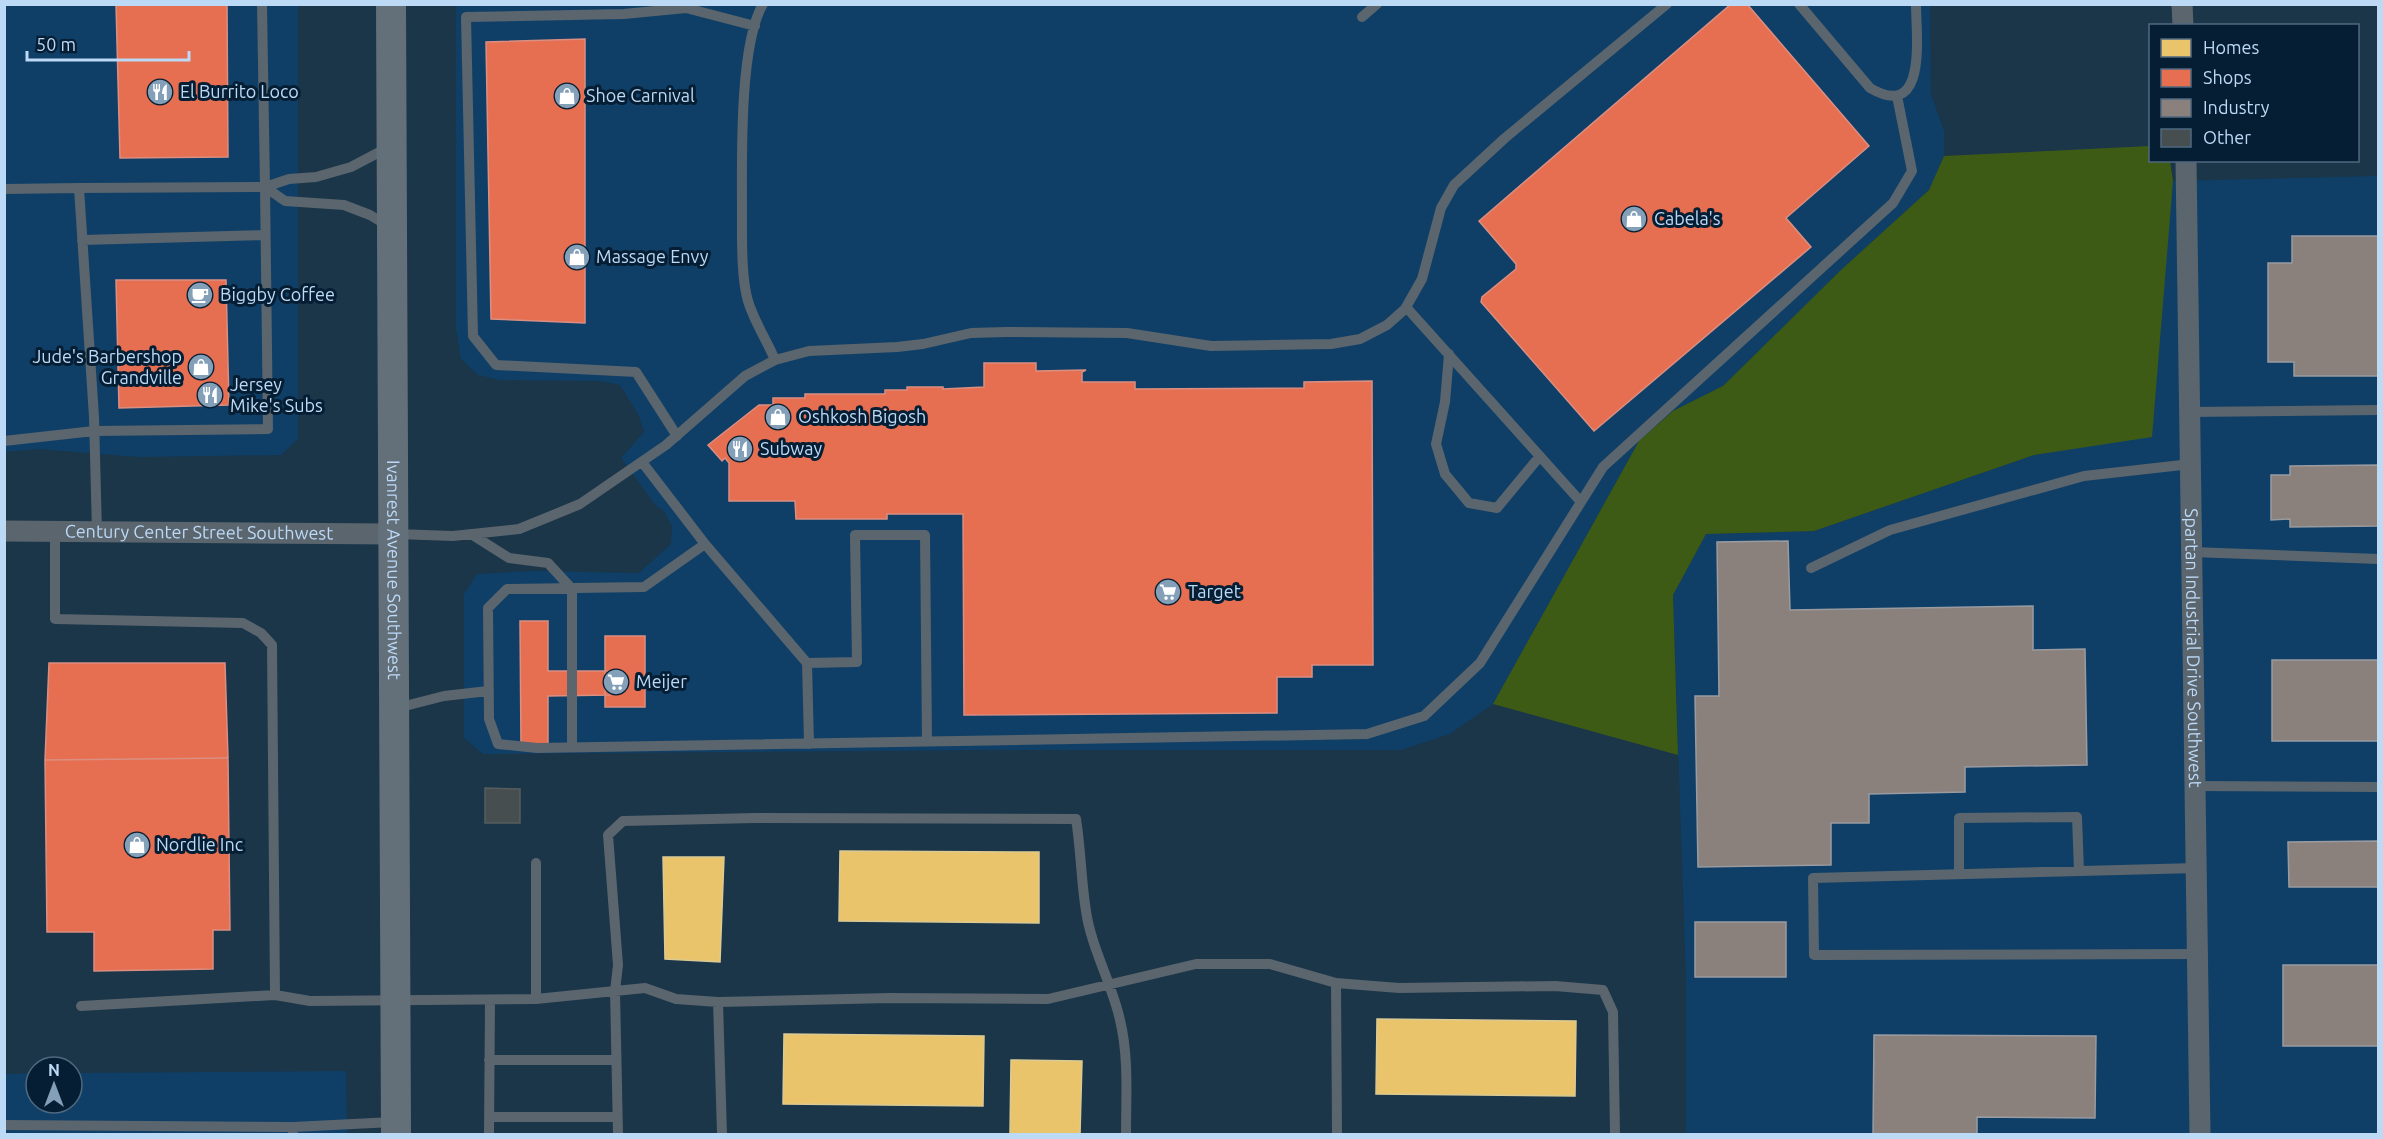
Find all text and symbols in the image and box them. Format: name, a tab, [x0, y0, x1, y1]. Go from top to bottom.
scale bar	[27, 24, 189, 62]
legend	[2149, 24, 2359, 162]
text: 50 m	[36, 34, 76, 54]
text: Homes	[2203, 37, 2260, 57]
text: Shops	[2203, 67, 2252, 87]
restaurant icon: El Burrito Loco	[145, 77, 175, 107]
place label: El Burrito Loco	[180, 81, 299, 101]
shop icon: Shoe Carnival	[552, 81, 582, 111]
place label: Shoe Carnival	[586, 85, 695, 105]
text: Industry	[2203, 97, 2270, 117]
text: Other	[2203, 127, 2251, 147]
shop icon: Cabela's	[1619, 204, 1649, 234]
place label: Cabela's	[1654, 208, 1721, 228]
shop icon: Massage Envy	[562, 242, 592, 272]
place label: Massage Envy	[596, 246, 709, 266]
cafe icon: Biggby Coffee	[185, 280, 215, 310]
place label: Biggby Coffee	[220, 284, 335, 304]
place label: Jude's Barbershop Grandville	[32, 346, 182, 387]
shop icon: Jude's Barbershop Grandville	[186, 352, 216, 382]
place label: Jersey Mike's Subs	[230, 374, 323, 415]
restaurant icon: Jersey Mike's Subs	[195, 380, 225, 410]
shop icon: Oshkosh Bigosh	[763, 402, 793, 432]
place label: Oshkosh Bigosh	[798, 406, 926, 426]
restaurant icon: Subway	[725, 434, 755, 464]
place label: Subway	[760, 438, 822, 458]
street label: Ivanrest Avenue Southwest	[384, 460, 405, 680]
street label: Spartan Industrial Drive Southwest	[2182, 508, 2206, 788]
street label: Century Center Street Southwest	[65, 520, 333, 543]
supermarket icon: Target	[1153, 577, 1183, 607]
place label: Target	[1188, 581, 1241, 601]
supermarket icon: Meijer	[601, 667, 631, 697]
place label: Meijer	[636, 671, 687, 691]
shop icon: Nordlie Inc	[122, 830, 152, 860]
place label: Nordlie Inc	[156, 834, 243, 854]
north arrow	[24, 1055, 84, 1115]
text: N	[48, 1061, 60, 1079]

